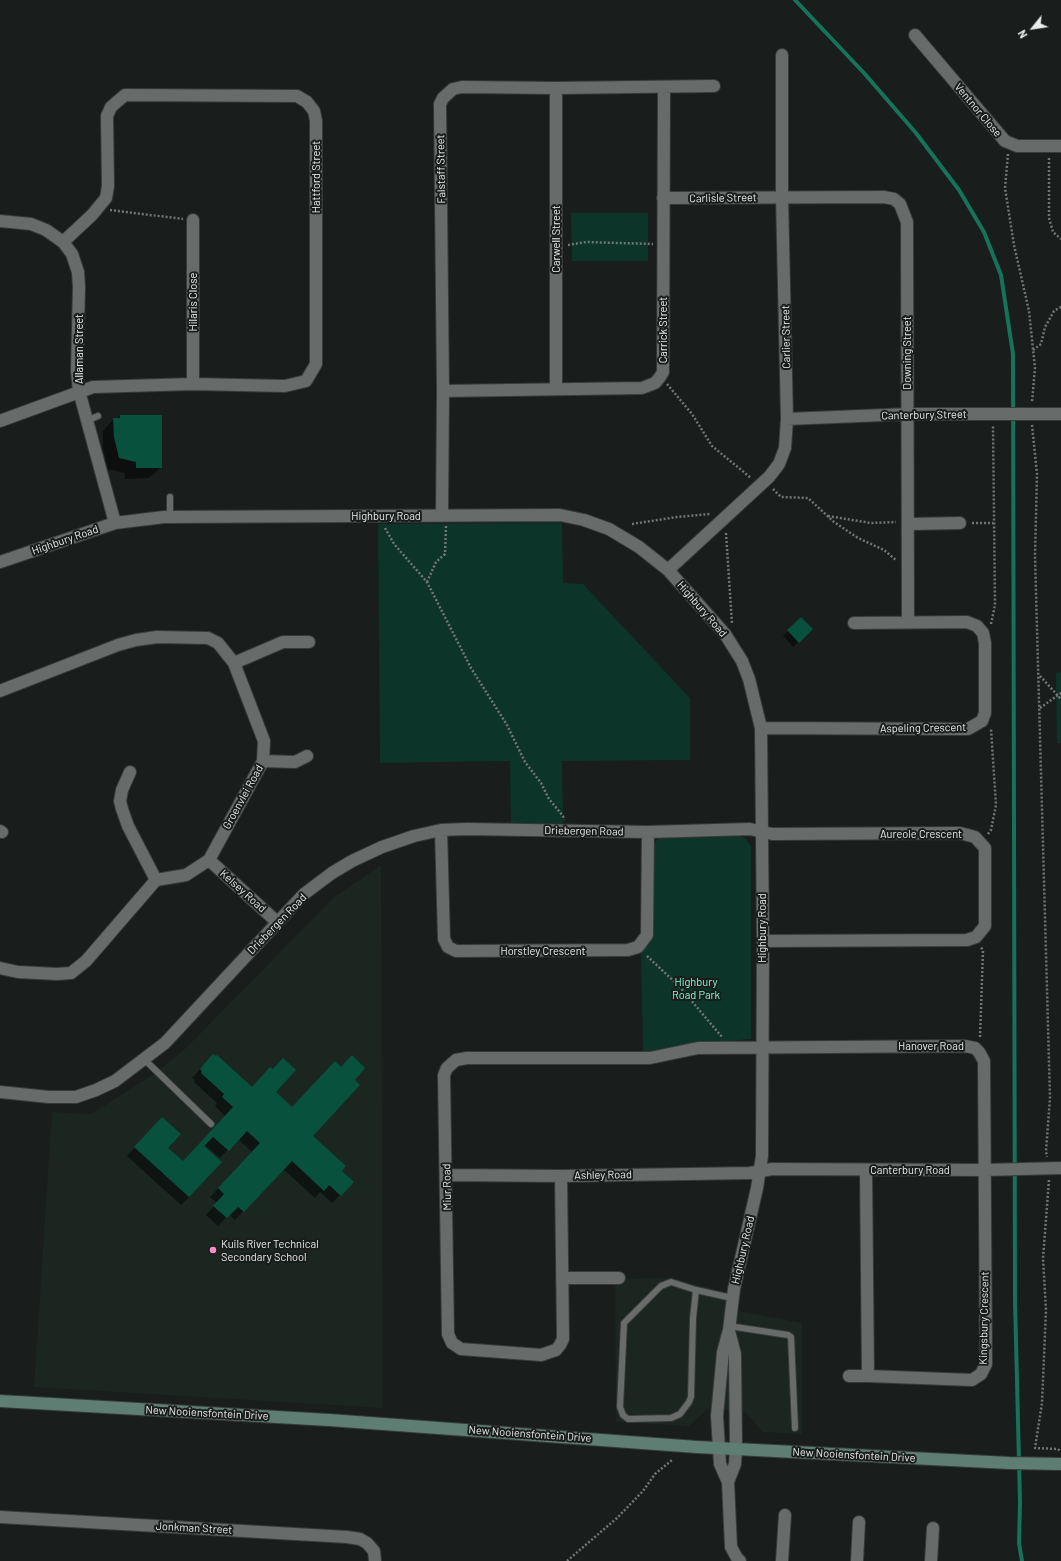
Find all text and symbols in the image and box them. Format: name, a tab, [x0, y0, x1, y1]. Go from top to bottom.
north arrow	[1013, 8, 1053, 48]
text: N	[1015, 28, 1030, 41]
street label: Ventnor Close	[952, 80, 1004, 140]
street label: Falstaff Street	[434, 134, 448, 204]
street label: Hattford Street	[309, 141, 323, 213]
street label: Carlisle Street	[689, 191, 757, 205]
street label: Carwell Street	[549, 205, 563, 273]
street label: Hilaris Close	[186, 273, 200, 331]
street label: Carrick Street	[656, 297, 670, 363]
street label: Carlier Street	[779, 305, 793, 369]
street label: Allaman Street	[72, 314, 86, 384]
street label: Downing Street	[900, 316, 914, 390]
street label: Canterbury Street	[881, 408, 967, 422]
street label: Highbury Road	[351, 509, 421, 523]
street label: Highbury Road	[30, 522, 100, 558]
street label: Highbury Road	[674, 578, 730, 640]
street label: Aspeling Crescent	[880, 721, 966, 735]
street label: Groenvlei Road	[220, 763, 266, 831]
street label: Driebergen Road	[544, 824, 624, 838]
street label: Aureole Crescent	[880, 827, 962, 841]
street label: Kelsey Road	[217, 867, 269, 915]
street label: Driebergen Road	[245, 891, 309, 957]
street label: Highbury Road	[755, 893, 769, 963]
street label: Horstley Crescent	[500, 944, 586, 958]
park label: Highbury Road Park	[672, 975, 720, 1001]
street label: Hanover Road	[898, 1039, 964, 1053]
street label: Miur Road	[440, 1163, 454, 1211]
street label: Canterbury Road	[870, 1163, 950, 1177]
street label: Ashley Road	[574, 1168, 632, 1182]
street label: Highbury Road	[729, 1215, 757, 1285]
place label: Kuils River Technical Secondary School	[221, 1237, 319, 1263]
marker: Kuils River Technical Secondary School	[208, 1245, 218, 1255]
street label: Kingsbury Crescent	[977, 1271, 991, 1365]
street label: New Nooiensfontein Drive	[145, 1403, 269, 1423]
street label: New Nooiensfontein Drive	[468, 1423, 592, 1445]
street label: New Nooiensfontein Drive	[792, 1445, 916, 1465]
street label: Jonkman Street	[155, 1519, 233, 1537]

